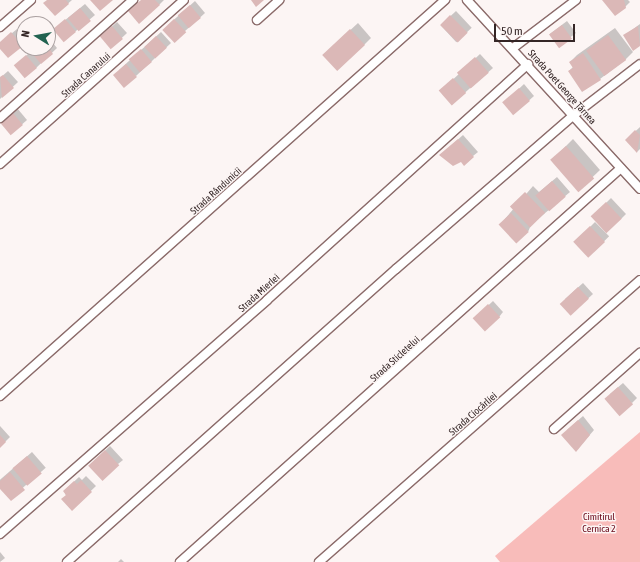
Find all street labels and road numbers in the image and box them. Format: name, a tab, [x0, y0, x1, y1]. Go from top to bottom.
street label: Strada Poet George Țărnea	[525, 47, 599, 127]
street label: Strada Canarului	[59, 50, 113, 100]
street label: Strada Rândunicii	[188, 165, 244, 217]
street label: Strada Mierlei	[236, 271, 282, 315]
street label: Strada Sticletelui	[368, 334, 422, 384]
street label: Strada Ciocârliei	[446, 390, 500, 438]

